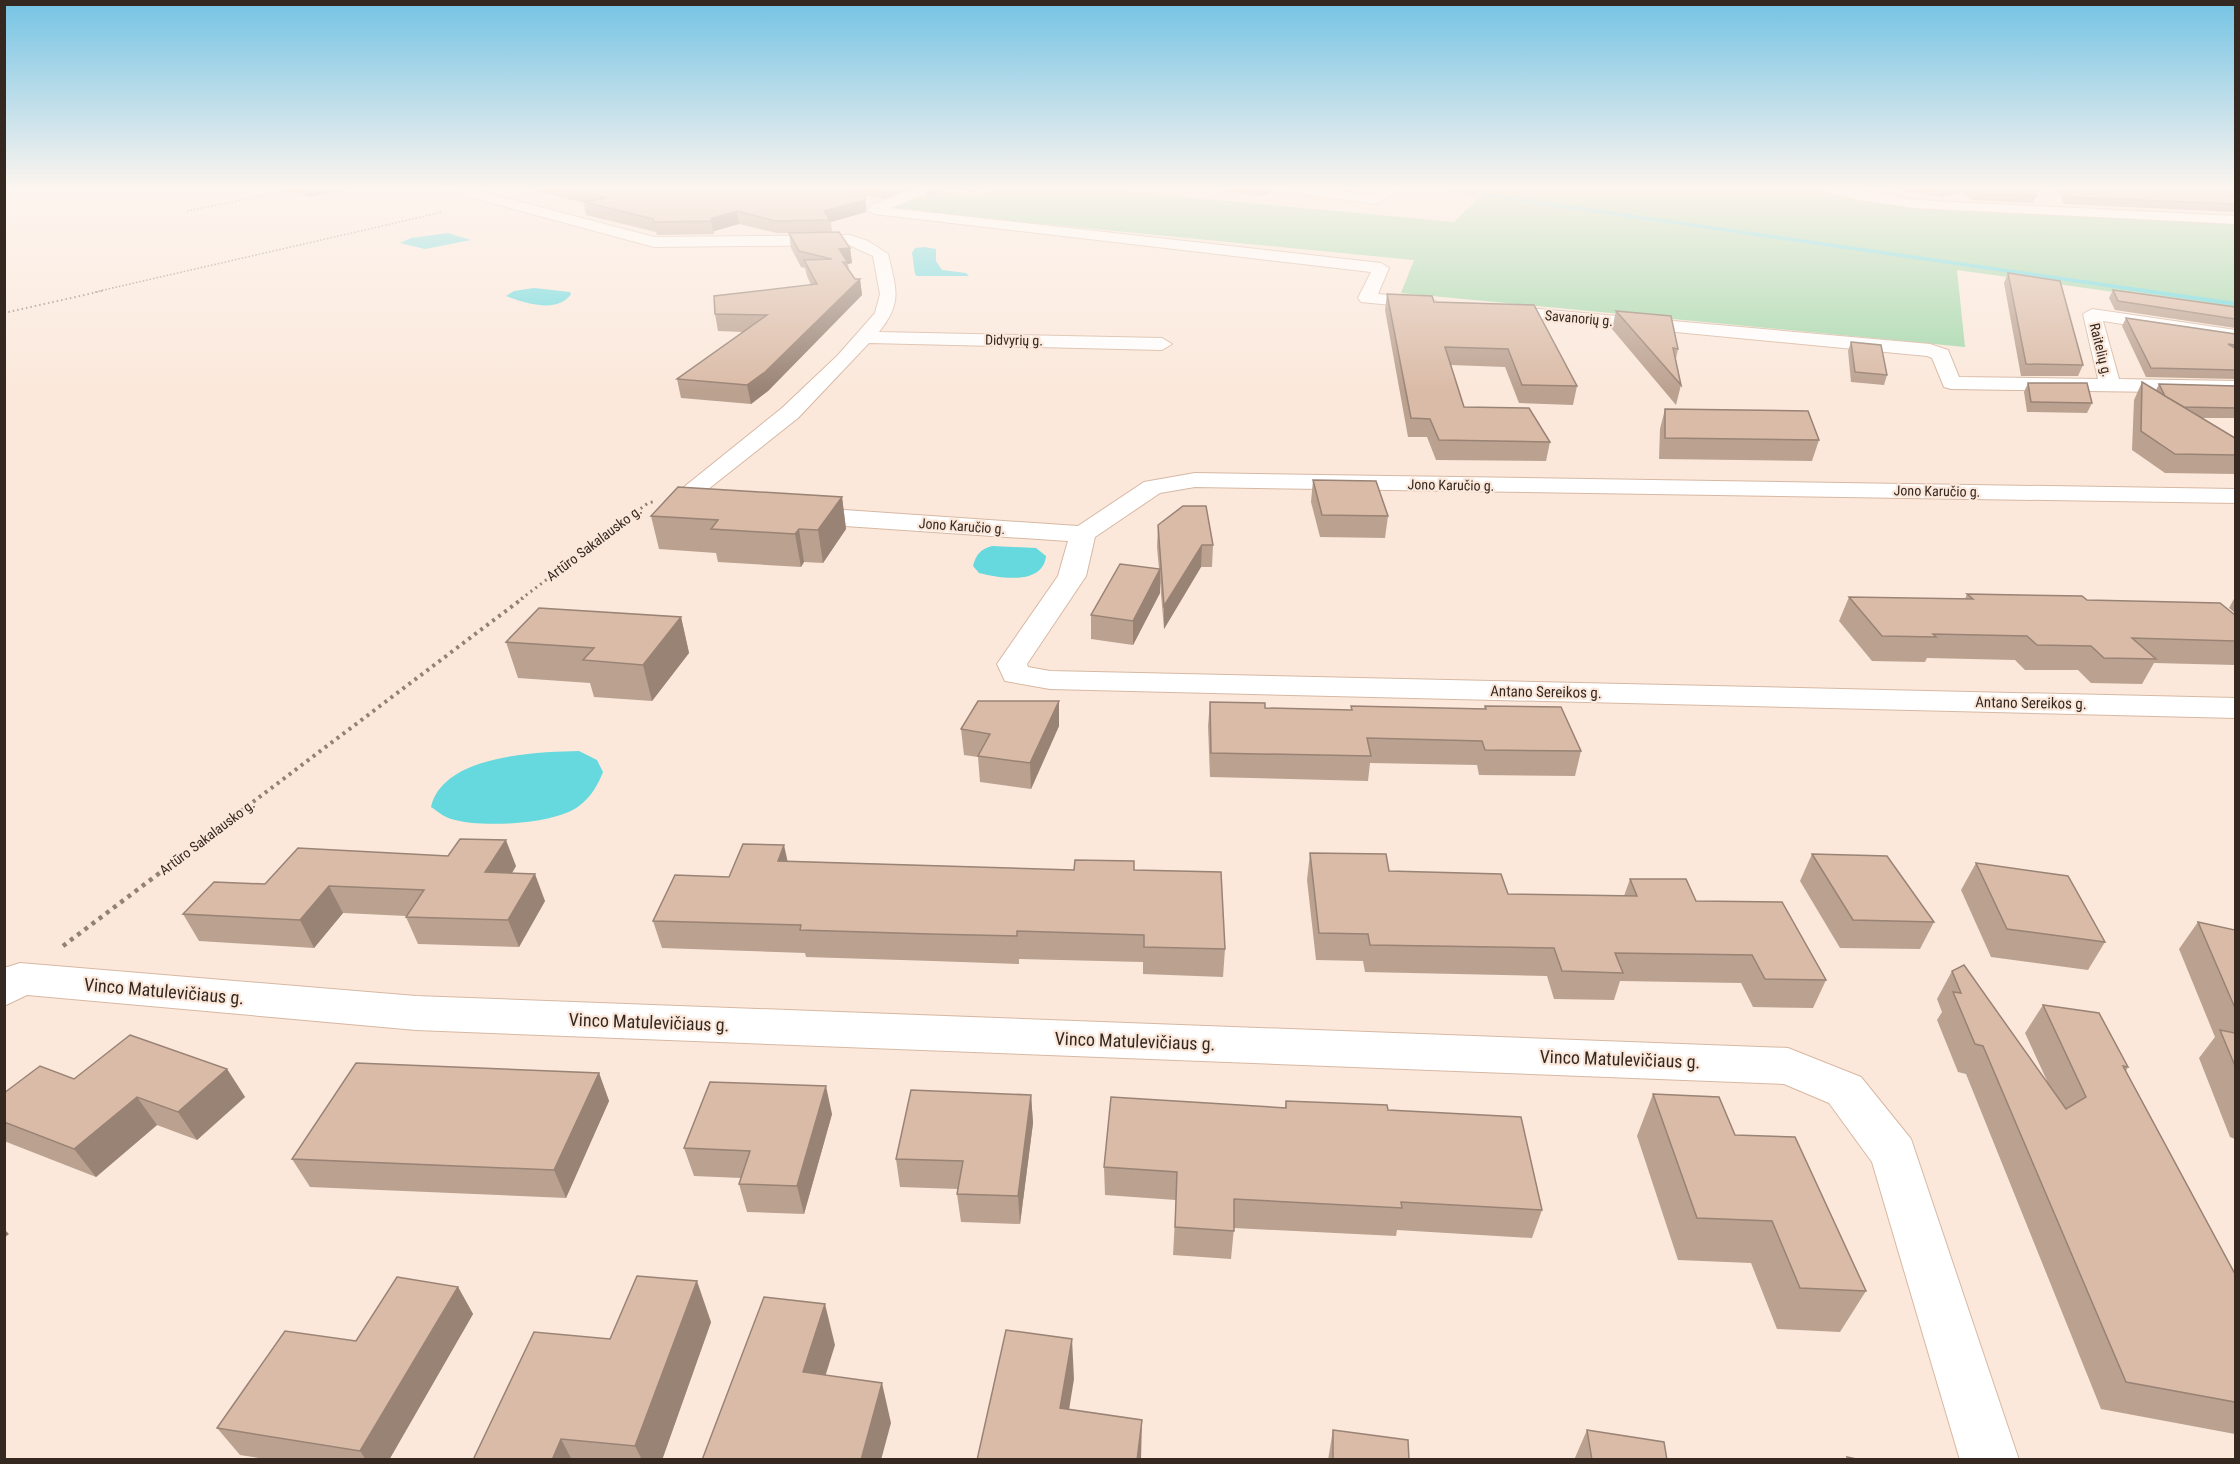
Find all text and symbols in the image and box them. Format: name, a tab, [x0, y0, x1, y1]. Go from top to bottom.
street label: Savanorių g.	[1544, 307, 1614, 329]
street label: Raitelių g.	[2087, 321, 2115, 379]
street label: Didvyrių g.	[985, 331, 1043, 349]
street label: Jono Karučio g.	[1408, 476, 1494, 494]
street label: Jono Karučio g.	[1894, 482, 1980, 500]
street label: Artūro Sakalausko g.	[543, 502, 645, 584]
street label: Jono Karučio g.	[918, 515, 1006, 537]
street label: Antano Sereikos g.	[1490, 682, 1602, 702]
street label: Antano Sereikos g.	[1975, 693, 2087, 713]
street label: Artūro Sakalausko g.	[156, 796, 258, 878]
street label: Vinco Matulevičiaus g.	[83, 974, 245, 1008]
street label: Vinco Matulevičiaus g.	[568, 1009, 730, 1035]
street label: Vinco Matulevičiaus g.	[1054, 1028, 1216, 1054]
street label: Vinco Matulevičiaus g.	[1539, 1046, 1701, 1072]

